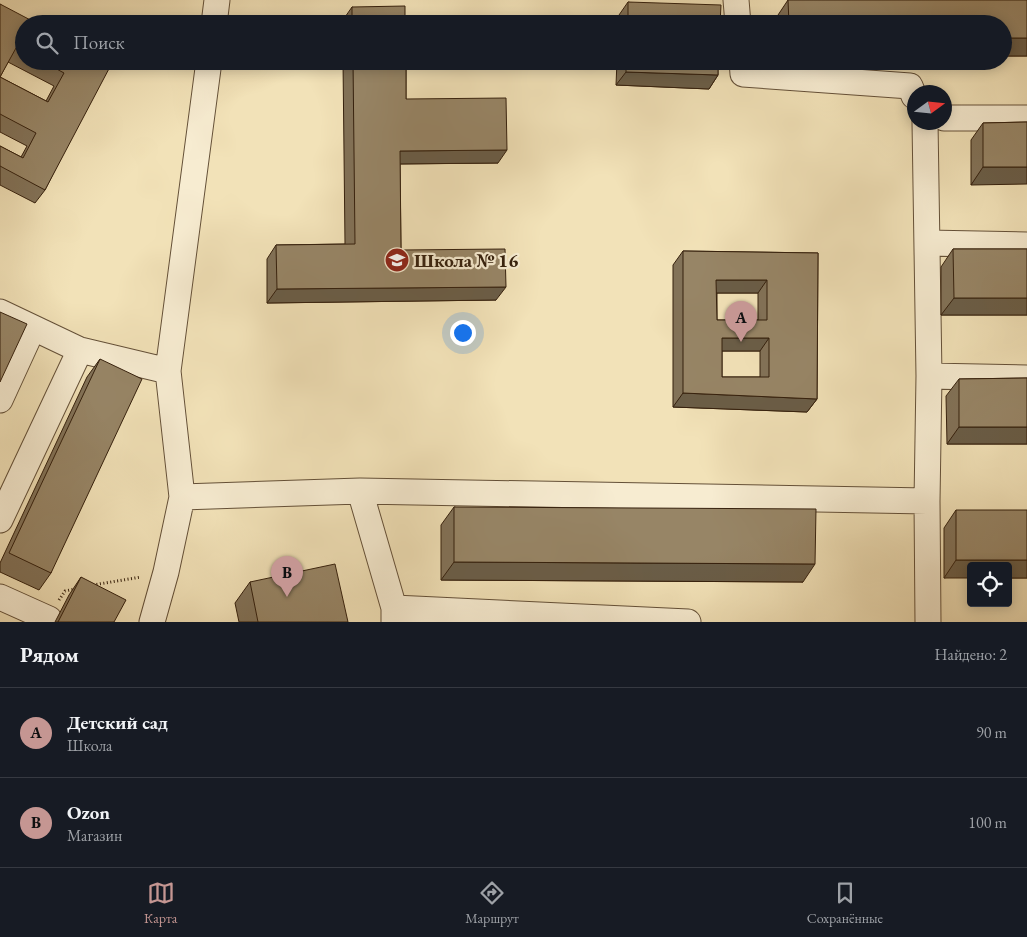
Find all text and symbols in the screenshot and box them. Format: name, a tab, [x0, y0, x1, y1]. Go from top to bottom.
search box	[15, 15, 1012, 70]
icon: search	[33, 29, 61, 57]
text: Поиск	[73, 30, 125, 55]
north arrow	[907, 85, 952, 130]
school or university icon: Школа № 16	[384, 247, 410, 273]
place label: Школа № 16	[414, 248, 518, 273]
pin: A	[725, 301, 757, 342]
your location	[450, 320, 476, 346]
pin: B	[271, 556, 303, 597]
map controls	[967, 562, 1012, 607]
button: locate	[967, 562, 1012, 607]
text: Рядом	[20, 641, 79, 668]
text: Найдено: 2	[935, 644, 1007, 665]
text: Детский сад	[67, 710, 168, 735]
text: A	[30, 722, 42, 743]
text: 90 m	[976, 722, 1007, 743]
text: Школа	[67, 735, 112, 756]
text: Ozon	[67, 800, 110, 825]
text: B	[31, 812, 41, 833]
text: 100 m	[968, 812, 1007, 833]
text: Магазин	[67, 825, 122, 846]
tab: Карта	[144, 879, 177, 927]
tab: Маршрут	[465, 879, 519, 927]
tab: Сохранённые	[807, 879, 883, 927]

